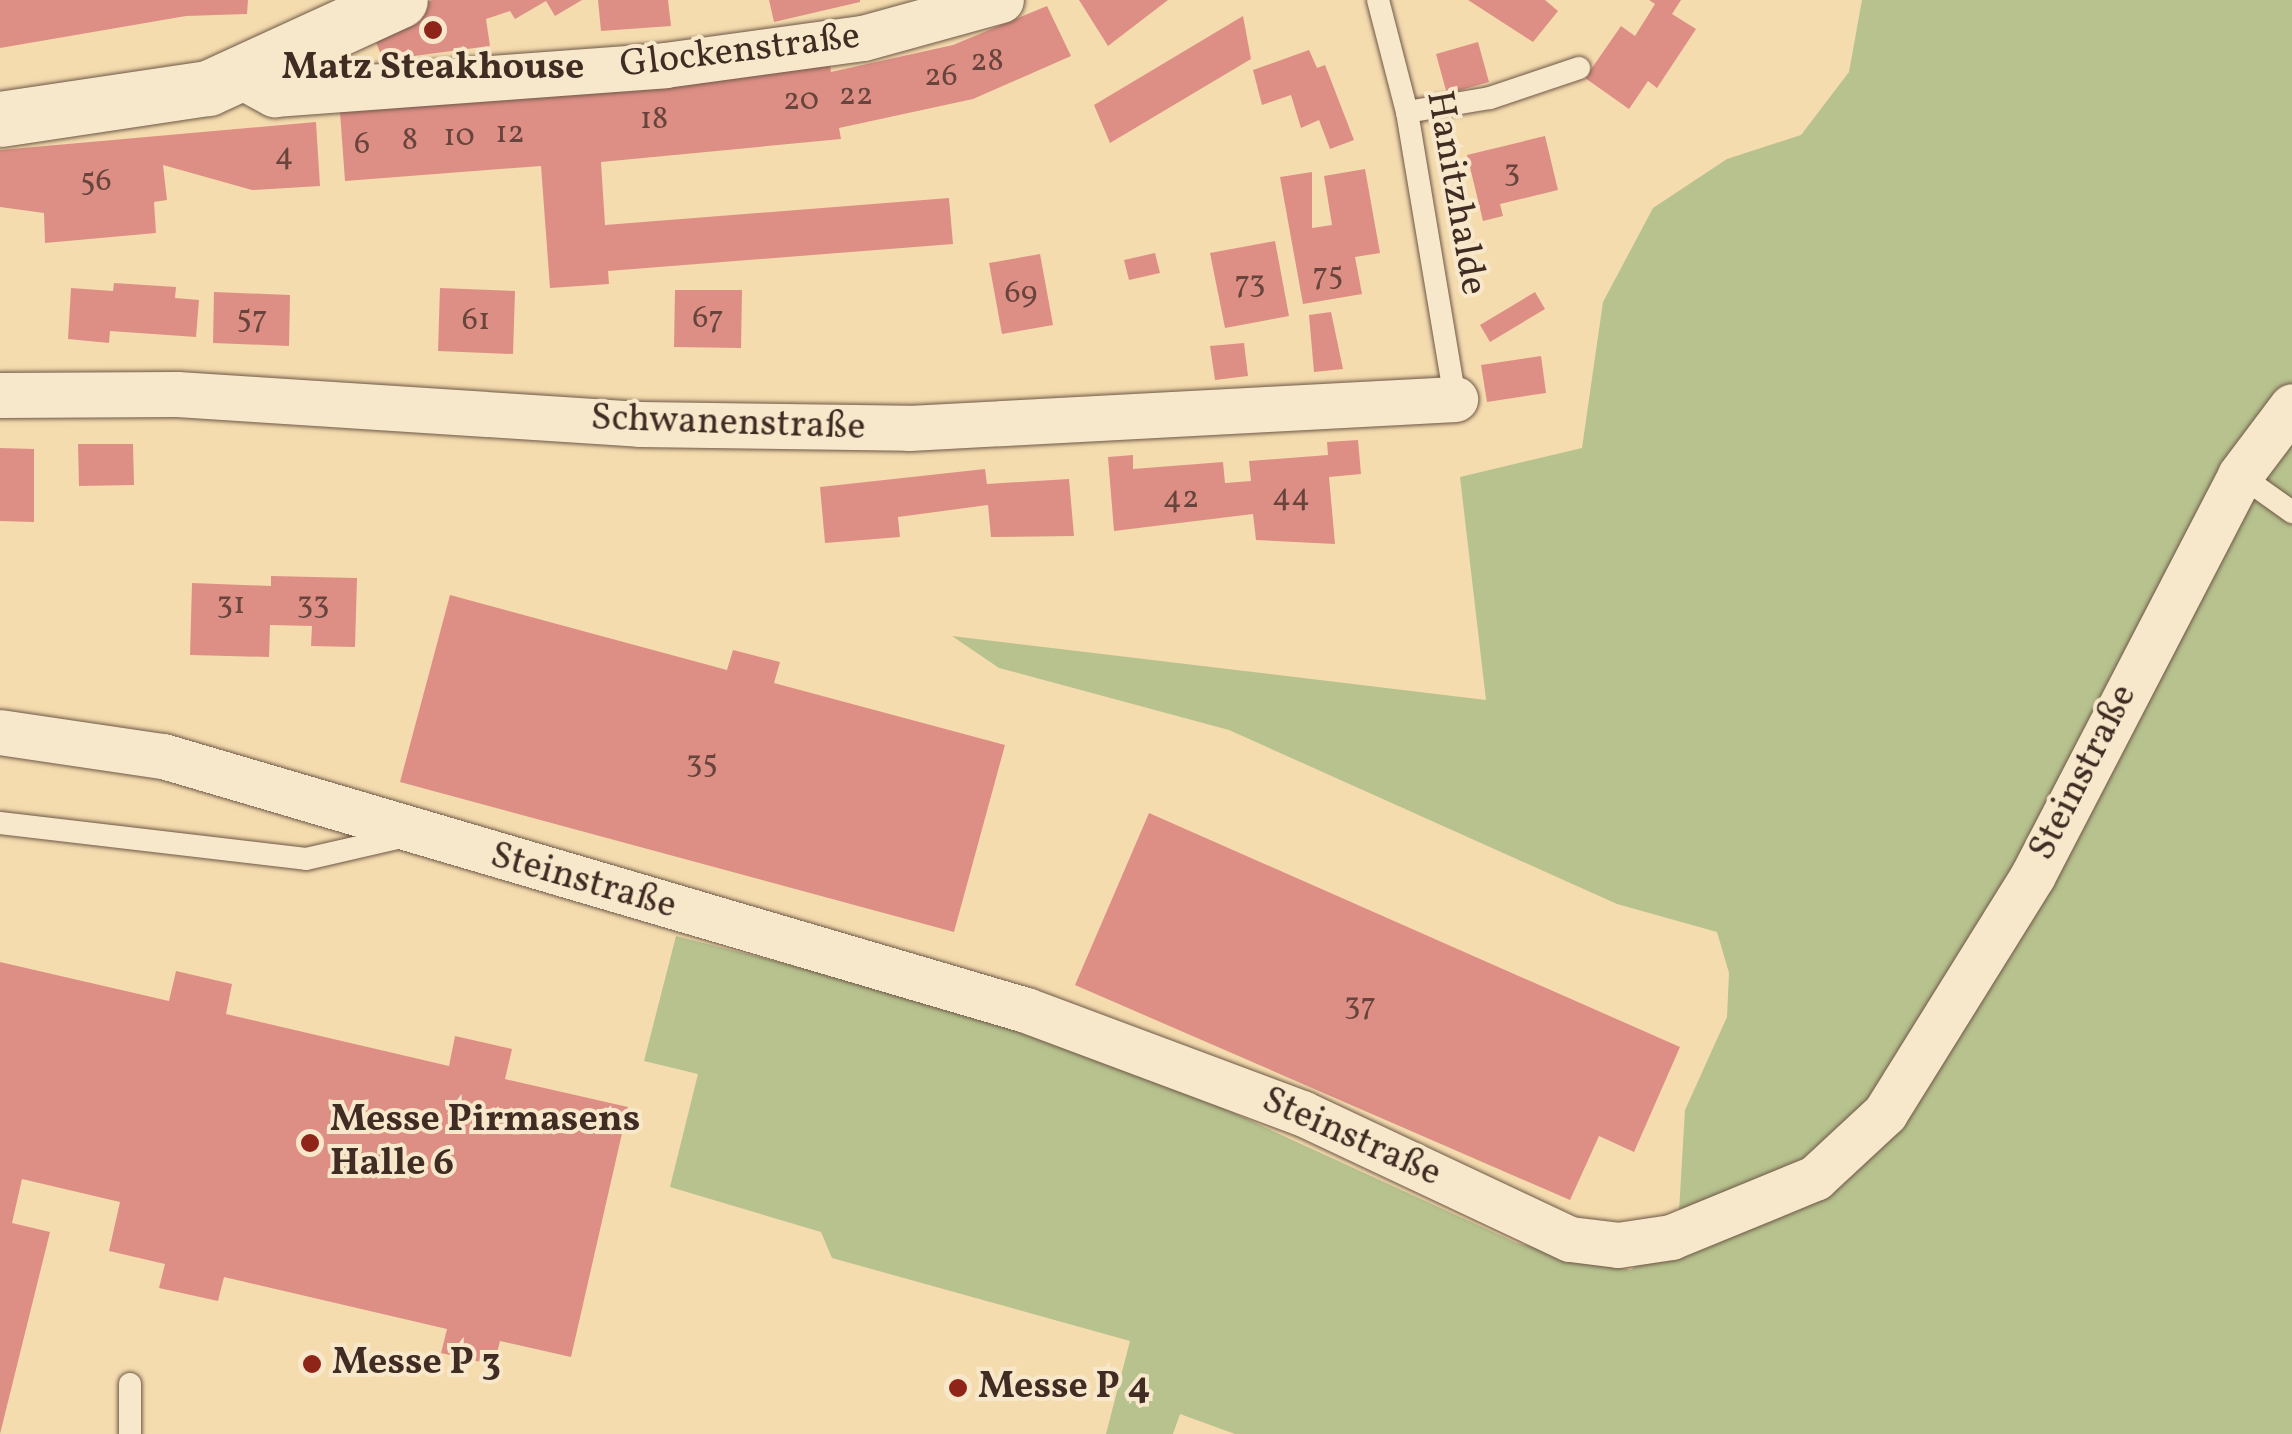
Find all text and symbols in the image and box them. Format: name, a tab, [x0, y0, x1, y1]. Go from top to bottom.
street label: Glockenstraße	[617, 15, 863, 89]
marker: Matz Steakhouse	[422, 19, 444, 41]
house number: 28	[970, 43, 1004, 81]
place label: Matz Steakhouse	[282, 46, 584, 92]
house number: 26	[924, 58, 958, 96]
house number: 22	[839, 77, 873, 115]
house number: 20	[783, 82, 819, 120]
street label: Hanitzhalde	[1415, 87, 1495, 299]
house number: 18	[640, 101, 668, 139]
house number: 12	[495, 115, 525, 153]
house number: 10	[443, 118, 475, 156]
house number: 8	[402, 122, 418, 160]
house number: 6	[354, 126, 370, 164]
house number: 4	[274, 137, 294, 175]
house number: 3	[1504, 154, 1520, 192]
house number: 56	[80, 163, 112, 201]
house number: 75	[1313, 257, 1343, 295]
house number: 73	[1235, 265, 1265, 303]
house number: 69	[1005, 275, 1037, 313]
house number: 57	[237, 300, 267, 338]
house number: 67	[692, 300, 724, 338]
house number: 61	[462, 302, 490, 340]
street label: Schwanenstraße	[590, 396, 866, 452]
house number: 44	[1272, 478, 1310, 516]
house number: 42	[1163, 480, 1199, 518]
house number: 31	[217, 586, 245, 624]
house number: 33	[297, 586, 329, 624]
street label: Steinstraße	[2020, 677, 2148, 869]
house number: 35	[686, 745, 718, 783]
street label: Steinstraße	[485, 834, 681, 930]
house number: 37	[1344, 987, 1376, 1025]
street label: Steinstraße	[1254, 1078, 1448, 1198]
place label: Messe Pirmasens Halle 6	[330, 1098, 640, 1188]
marker: Messe Pirmasens Halle 6	[299, 1132, 321, 1154]
place label: Messe P 3	[332, 1341, 501, 1387]
marker: Messe P 3	[301, 1353, 323, 1375]
place label: Messe P 4	[978, 1365, 1151, 1411]
marker: Messe P 4	[947, 1377, 969, 1399]

